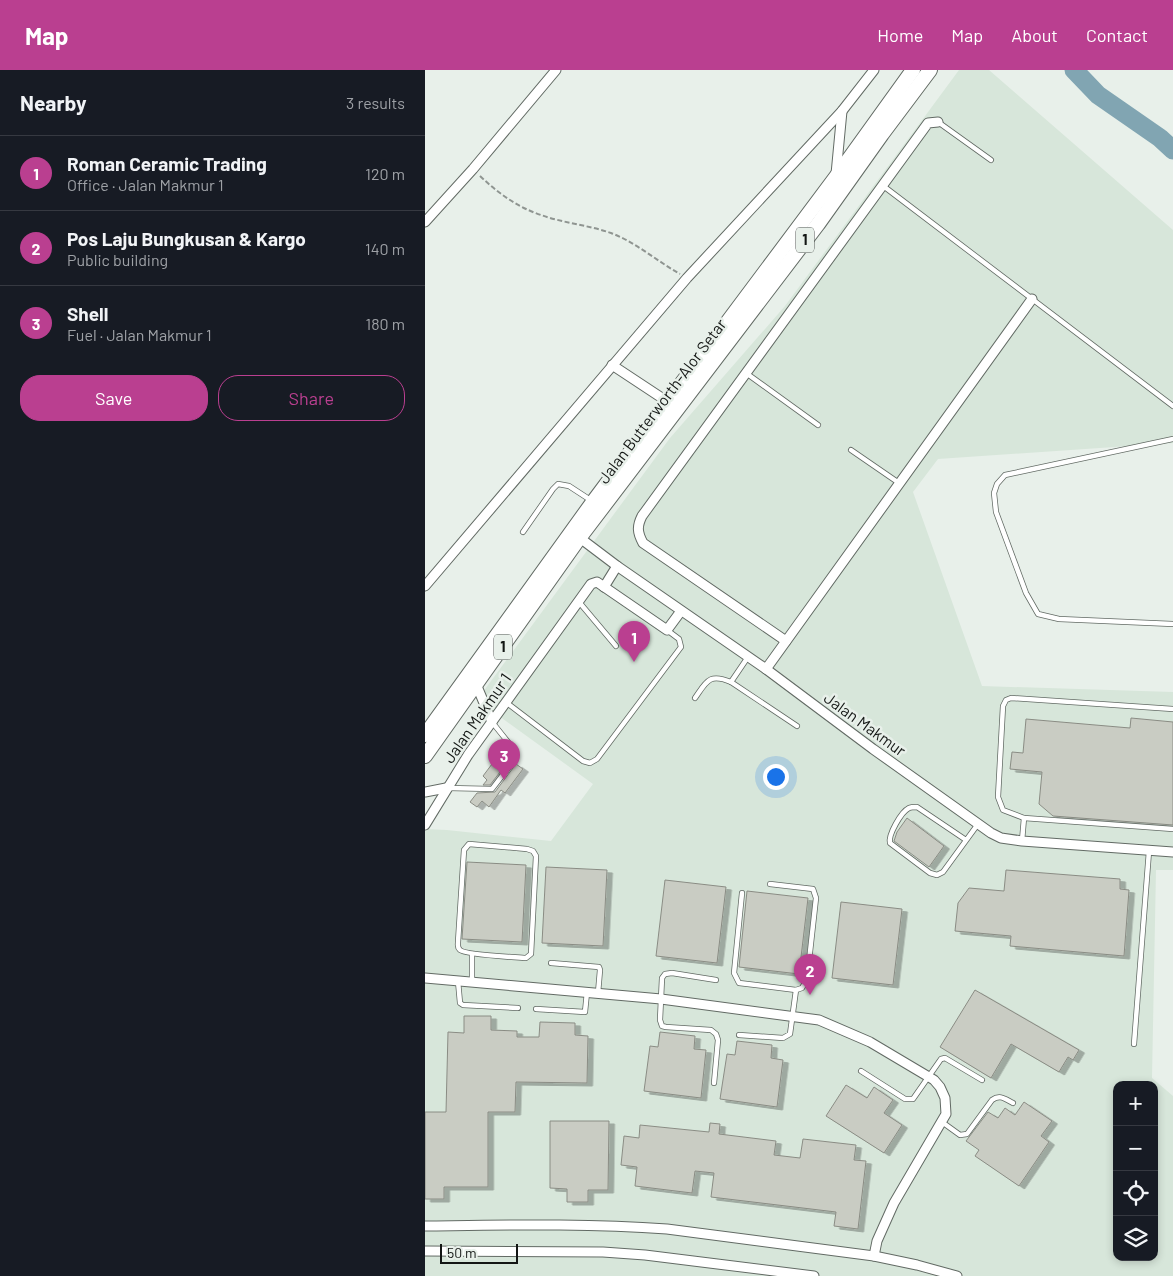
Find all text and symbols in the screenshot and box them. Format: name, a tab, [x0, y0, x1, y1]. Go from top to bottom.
text: Map	[25, 21, 68, 50]
text: Home	[877, 24, 923, 46]
text: Map	[951, 24, 983, 46]
text: About	[1011, 24, 1058, 46]
text: Contact	[1086, 24, 1148, 46]
text: Nearby	[20, 90, 86, 115]
text: 3 results	[346, 93, 405, 112]
text: Roman Ceramic Trading	[67, 152, 267, 175]
text: 1	[33, 164, 39, 183]
text: 120 m	[365, 164, 405, 183]
text: Office · Jalan Makmur 1	[67, 175, 224, 194]
text: Pos Laju Bungkusan & Kargo	[67, 227, 306, 250]
road number: 1	[796, 228, 814, 252]
text: 2	[32, 239, 40, 258]
text: 140 m	[365, 239, 405, 258]
text: Public building	[67, 250, 168, 269]
text: Shell	[67, 302, 108, 325]
text: 3	[32, 314, 40, 333]
text: 180 m	[366, 314, 405, 333]
street label: Jalan Butterworth-Alor Setar	[594, 315, 730, 487]
text: Fuel · Jalan Makmur 1	[67, 325, 212, 344]
button: Save	[20, 375, 208, 421]
button: Share	[218, 375, 405, 421]
pin: 1	[618, 621, 650, 662]
road number: 1	[494, 634, 512, 660]
street label: Jalan Makmur 1	[439, 669, 515, 766]
street label: Jalan Makmur	[821, 688, 910, 760]
pin: 3	[488, 739, 520, 780]
your location	[763, 764, 789, 790]
pin: 2	[794, 954, 826, 995]
map controls	[1113, 1081, 1158, 1261]
button: +	[1113, 1081, 1158, 1126]
button: −	[1113, 1126, 1158, 1171]
button: locate	[1113, 1171, 1158, 1216]
button: layers	[1113, 1216, 1158, 1261]
scale bar	[440, 1241, 517, 1264]
text: 50 m	[447, 1244, 476, 1261]

